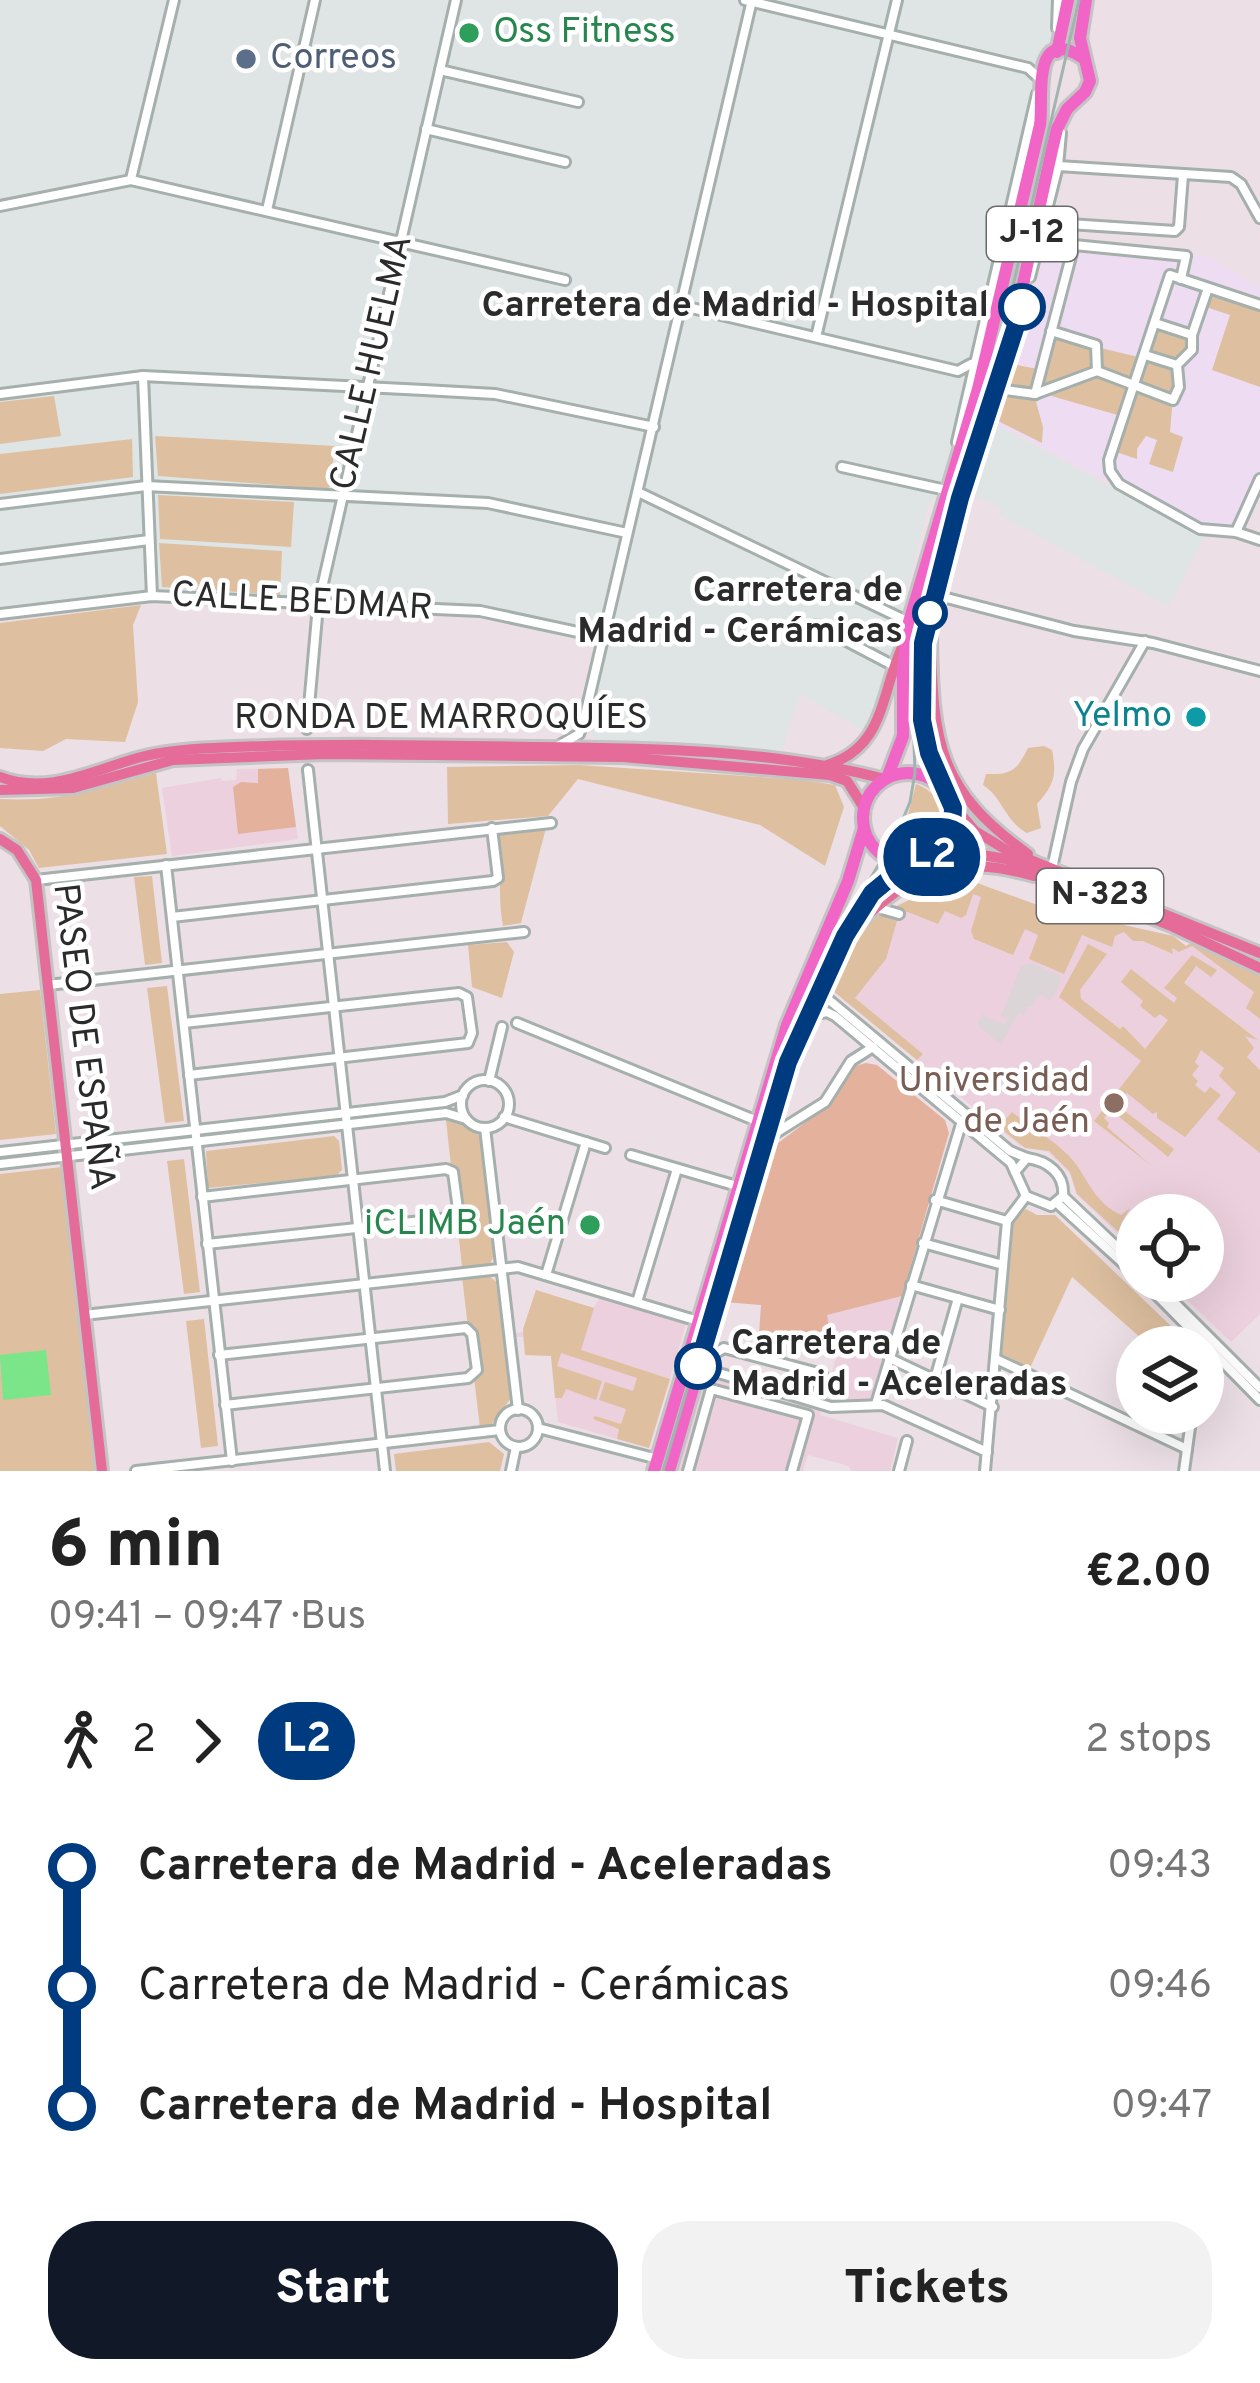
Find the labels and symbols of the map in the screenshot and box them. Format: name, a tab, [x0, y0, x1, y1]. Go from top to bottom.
place label: Oss Fitness	[493, 10, 676, 56]
marker: Oss Fitness	[456, 20, 482, 46]
place label: Correos	[270, 36, 397, 82]
marker: Correos	[233, 46, 259, 72]
road number: J-12	[987, 207, 1077, 261]
street label: CALLE HUELMA	[321, 231, 425, 495]
place label: Carretera de Madrid - Hospital	[482, 284, 989, 330]
marker: Carretera de Madrid - Hospital	[1000, 285, 1044, 329]
place label: Carretera de Madrid - Cerámicas	[577, 569, 903, 656]
street label: CALLE BEDMAR	[170, 573, 434, 633]
marker: Carretera de Madrid - Cerámicas	[914, 597, 946, 629]
street label: RONDA DE MARROQUÍES	[234, 694, 648, 742]
place label: Yelmo	[1072, 694, 1172, 740]
marker: Yelmo	[1183, 704, 1209, 730]
line badge: L2	[878, 818, 986, 896]
road number: N-323	[1037, 869, 1163, 923]
street label: PASEO DE ESPAÑA	[40, 881, 125, 1193]
place label: Universidad de Jaén	[898, 1059, 1090, 1146]
marker: Universidad de Jaén	[1101, 1090, 1127, 1116]
place label: iCLIMB Jaén	[364, 1202, 566, 1248]
marker: iCLIMB Jaén	[577, 1212, 603, 1238]
place label: Carretera de Madrid - Aceleradas	[731, 1322, 1067, 1409]
marker: Carretera de Madrid - Aceleradas	[676, 1344, 720, 1388]

